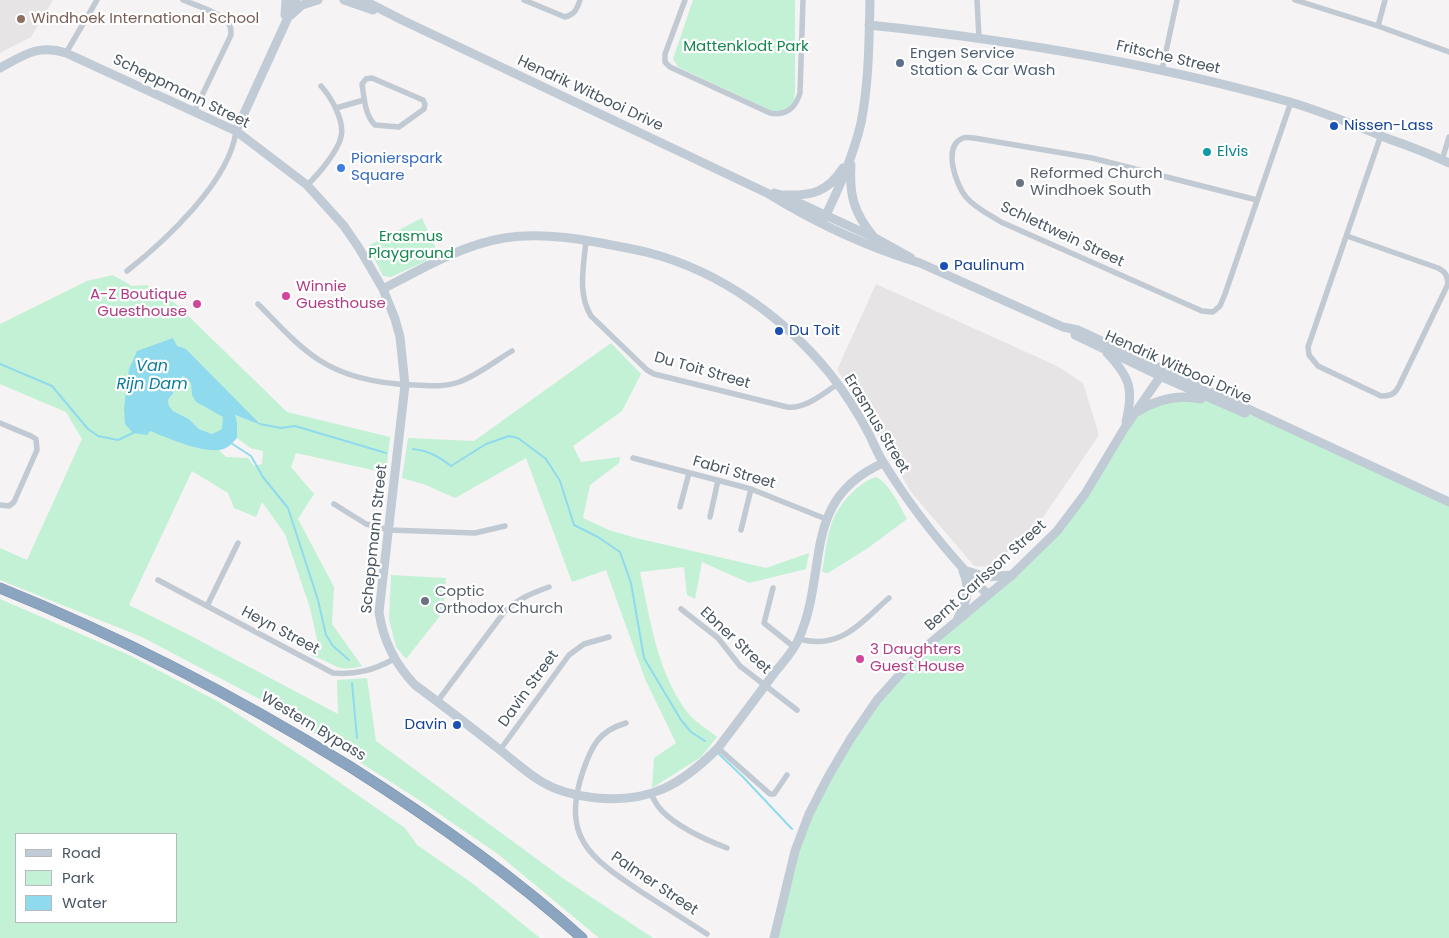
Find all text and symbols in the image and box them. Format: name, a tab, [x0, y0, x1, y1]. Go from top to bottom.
place label: Windhoek International School	[31, 10, 259, 28]
marker: Windhoek International School	[15, 13, 27, 25]
street label: Fritsche Street	[1114, 37, 1222, 79]
park label: Mattenklodt Park	[683, 38, 809, 56]
place label: Engen Service Station & Car Wash	[910, 45, 1055, 80]
street label: Scheppmann Street	[110, 51, 252, 133]
street label: Hendrik Witbooi Drive	[514, 52, 666, 136]
marker: Engen Service Station & Car Wash	[894, 57, 906, 69]
place label: Nissen-Lass	[1344, 117, 1433, 135]
marker: Nissen-Lass	[1328, 120, 1340, 132]
place label: Elvis	[1217, 143, 1248, 161]
marker: Elvis	[1201, 146, 1213, 158]
place label: Pionierspark Square	[351, 150, 443, 185]
marker: Pionierspark Square	[335, 162, 347, 174]
place label: Reformed Church Windhoek South	[1030, 165, 1163, 200]
marker: Reformed Church Windhoek South	[1014, 177, 1026, 189]
street label: Schlettwein Street	[997, 198, 1127, 272]
park label: Erasmus Playground	[368, 228, 454, 263]
place label: Paulinum	[954, 257, 1024, 275]
marker: Paulinum	[938, 260, 950, 272]
place label: Winnie Guesthouse	[296, 278, 386, 313]
place label: A-Z Boutique Guesthouse	[90, 286, 187, 321]
marker: Winnie Guesthouse	[280, 290, 292, 302]
marker: A-Z Boutique Guesthouse	[191, 298, 203, 310]
place label: Du Toit	[789, 322, 840, 340]
marker: Du Toit	[773, 325, 785, 337]
street label: Hendrik Witbooi Drive	[1102, 327, 1254, 409]
street label: Du Toit Street	[652, 349, 752, 393]
water label: Van Rijn Dam	[116, 357, 188, 395]
street label: Erasmus Street	[839, 371, 913, 477]
street label: Fabri Street	[691, 453, 777, 493]
street label: Scheppmann Street	[358, 464, 392, 614]
street label: Bernt Carlsson Street	[922, 517, 1050, 635]
place label: Coptic Orthodox Church	[435, 583, 563, 618]
marker: Coptic Orthodox Church	[419, 595, 431, 607]
street label: Heyn Street	[238, 603, 322, 659]
street label: Ebner Street	[696, 604, 774, 678]
place label: 3 Daughters Guest House	[870, 641, 965, 676]
street label: Davin Street	[495, 647, 563, 731]
marker: 3 Daughters Guest House	[854, 653, 866, 665]
street label: Western Bypass	[257, 689, 369, 765]
place label: Davin	[405, 716, 447, 734]
marker: Davin	[451, 719, 463, 731]
legend	[15, 833, 178, 923]
text: Road	[62, 842, 101, 863]
street label: Palmer Street	[607, 848, 701, 920]
text: Park	[62, 867, 94, 888]
text: Water	[62, 892, 107, 913]

